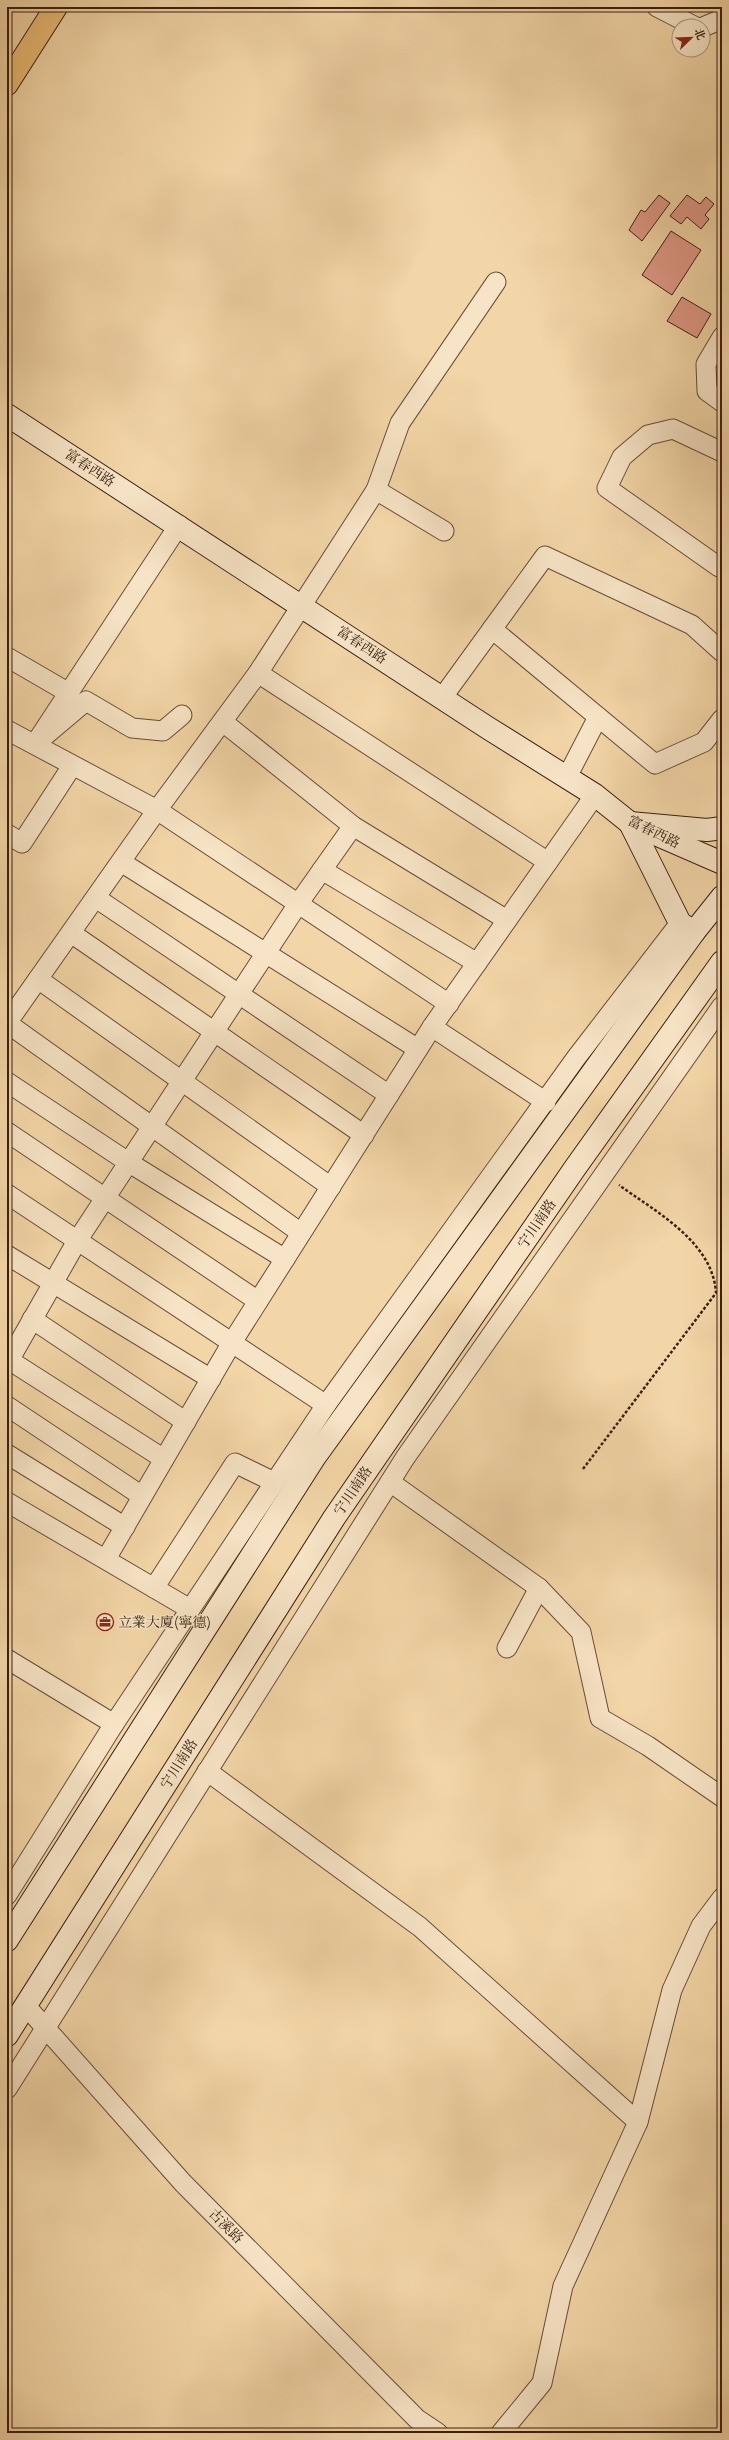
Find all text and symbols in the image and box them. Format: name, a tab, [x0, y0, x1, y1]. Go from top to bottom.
north arrow	[671, 18, 711, 58]
text: 北	[691, 26, 709, 42]
street label: 富春西路	[61, 445, 119, 491]
street label: 富春西路	[333, 622, 391, 668]
street label: 富春西路	[625, 811, 683, 853]
street label: 宁川南路	[513, 1195, 561, 1253]
street label: 宁川南路	[329, 1462, 377, 1520]
office icon: 立業大廈(寧德)	[95, 1612, 115, 1632]
place label: 立業大廈(寧德)	[118, 1613, 211, 1632]
street label: 宁川南路	[156, 1735, 202, 1793]
street label: 古溪路	[204, 2204, 248, 2248]

